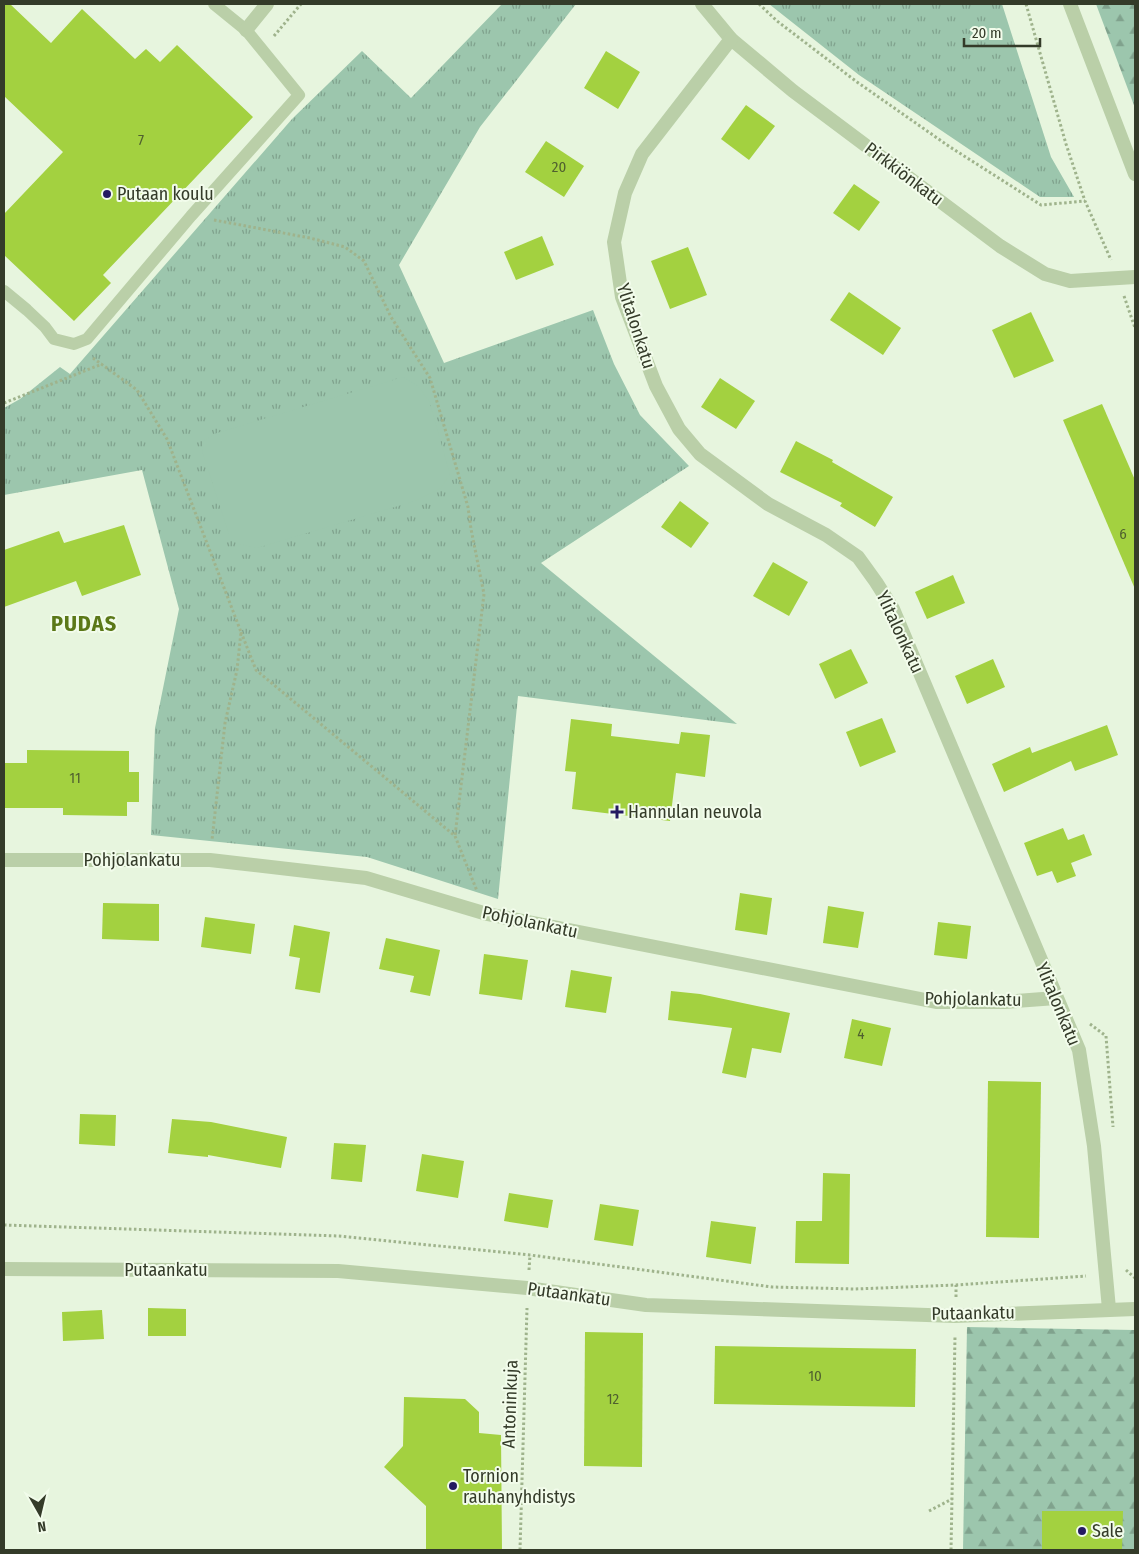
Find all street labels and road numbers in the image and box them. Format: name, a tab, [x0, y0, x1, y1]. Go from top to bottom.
street label: Pirkkiönkatu	[860, 137, 948, 211]
street label: Ylitalonkatu	[612, 281, 660, 371]
street label: Ylitalonkatu	[871, 587, 929, 677]
street label: Pohjolankatu	[83, 849, 181, 871]
street label: Pohjolankatu	[480, 901, 580, 943]
street label: Ylitalonkatu	[1031, 959, 1085, 1049]
street label: Pohjolankatu	[924, 987, 1022, 1011]
street label: Putaankatu	[124, 1259, 208, 1281]
street label: Putaankatu	[526, 1277, 612, 1311]
street label: Putaankatu	[931, 1301, 1015, 1325]
street label: Antoninkuja	[497, 1359, 523, 1449]

